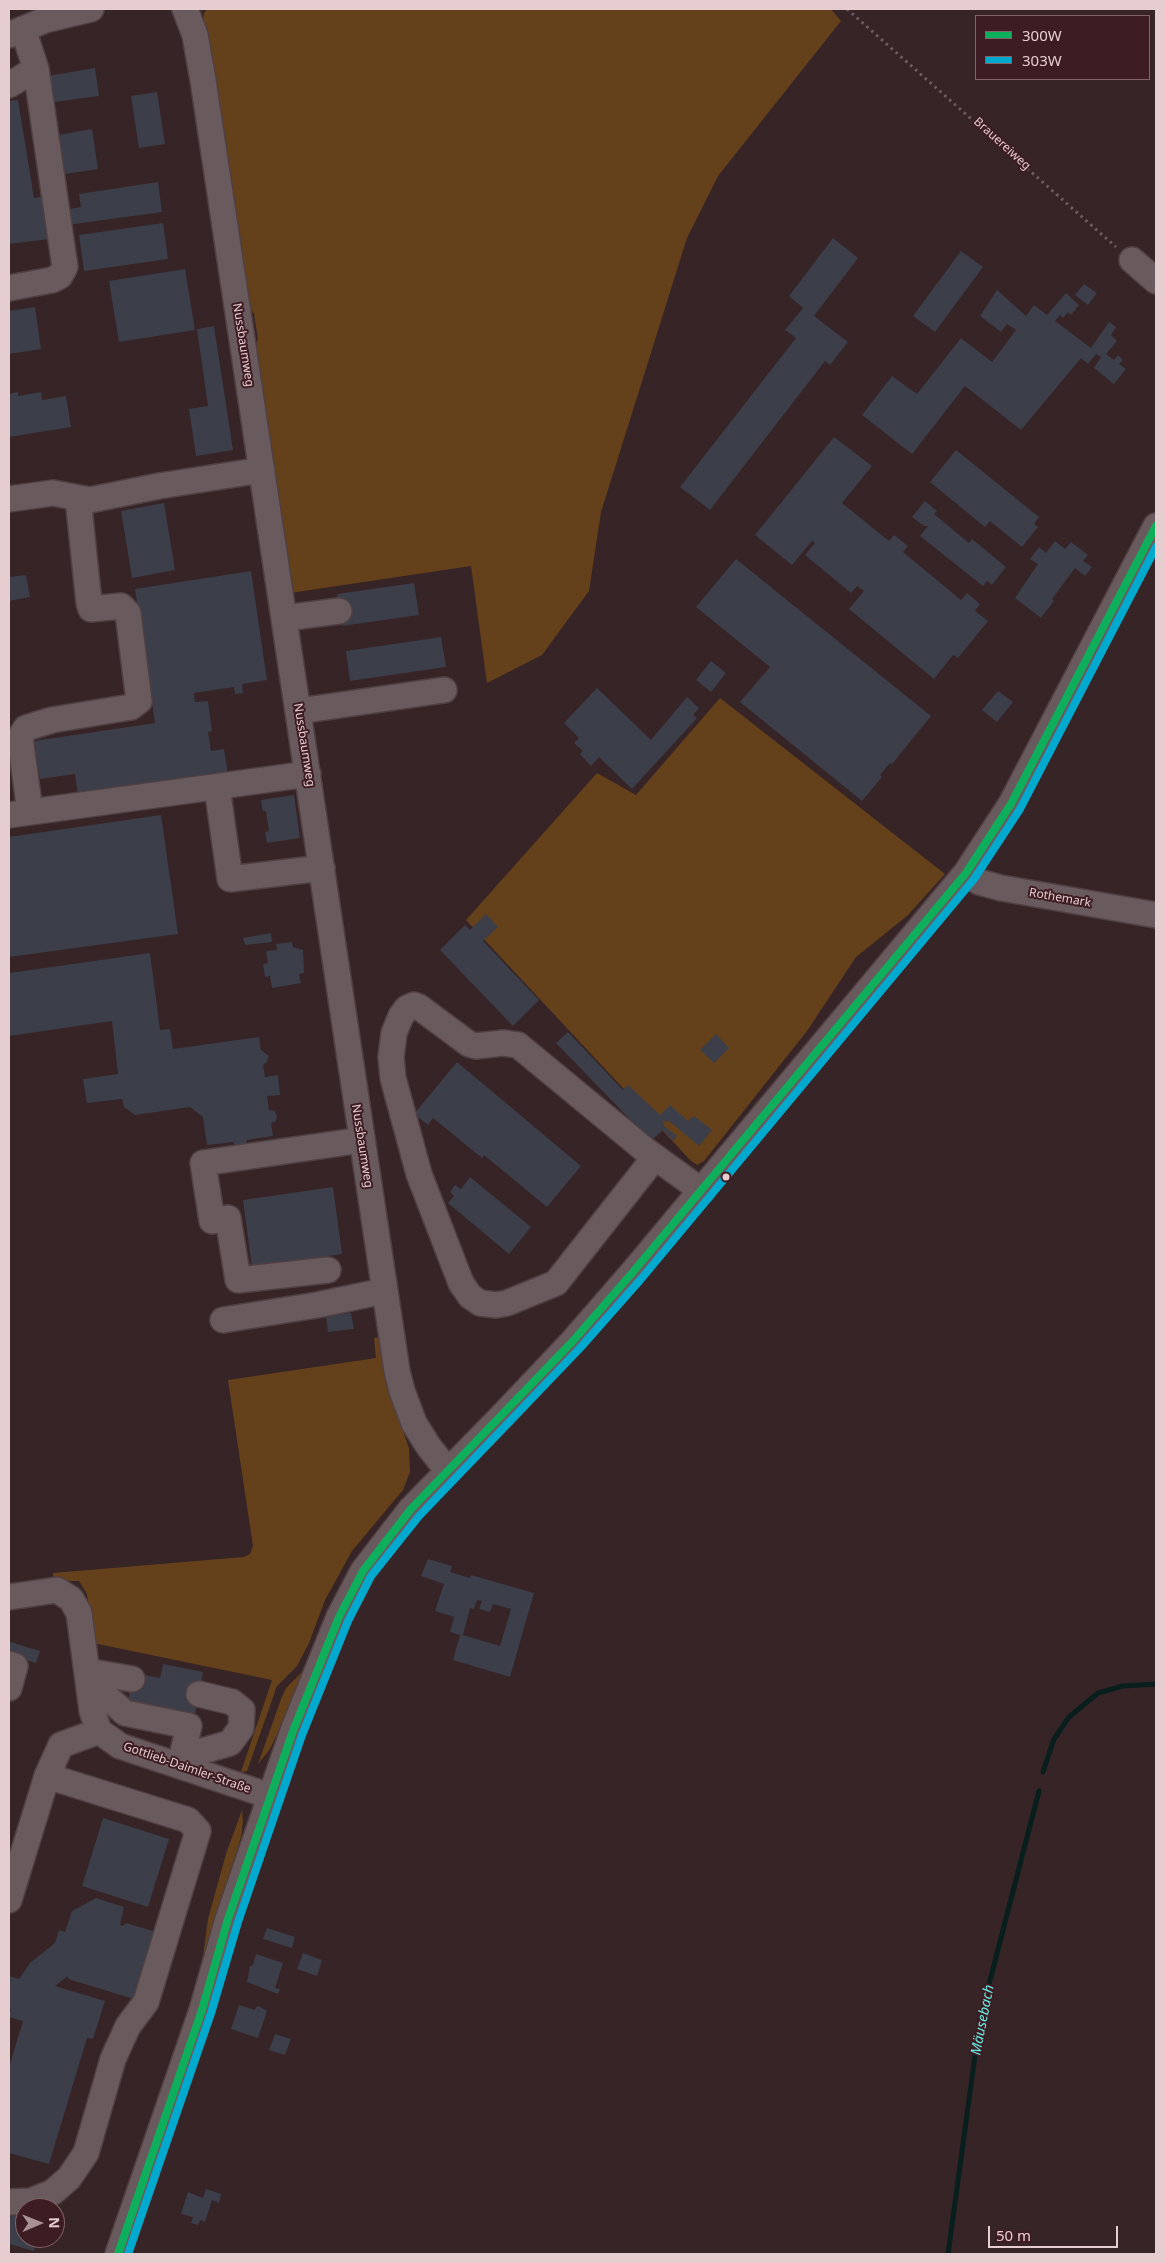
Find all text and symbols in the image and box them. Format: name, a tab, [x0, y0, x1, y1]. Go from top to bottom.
legend	[975, 15, 1150, 80]
text: 300W	[1022, 25, 1062, 45]
text: 303W	[1022, 50, 1062, 70]
street label: Brauereiweg	[971, 115, 1033, 173]
street label: Nussbaumweg	[229, 302, 257, 388]
street label: Nussbaumweg	[290, 702, 318, 788]
street label: Rothemark	[1028, 885, 1092, 911]
street label: Nussbaumweg	[348, 1103, 376, 1189]
unlabelled marker	[721, 1172, 731, 1182]
street label: Gottlieb-Daimler-Straße	[121, 1739, 253, 1797]
water label: Mäusebach	[968, 1983, 998, 2057]
north arrow	[15, 2198, 65, 2248]
scale bar	[990, 2216, 1120, 2248]
text: N	[45, 2217, 64, 2229]
text: 50 m	[996, 2225, 1031, 2245]

